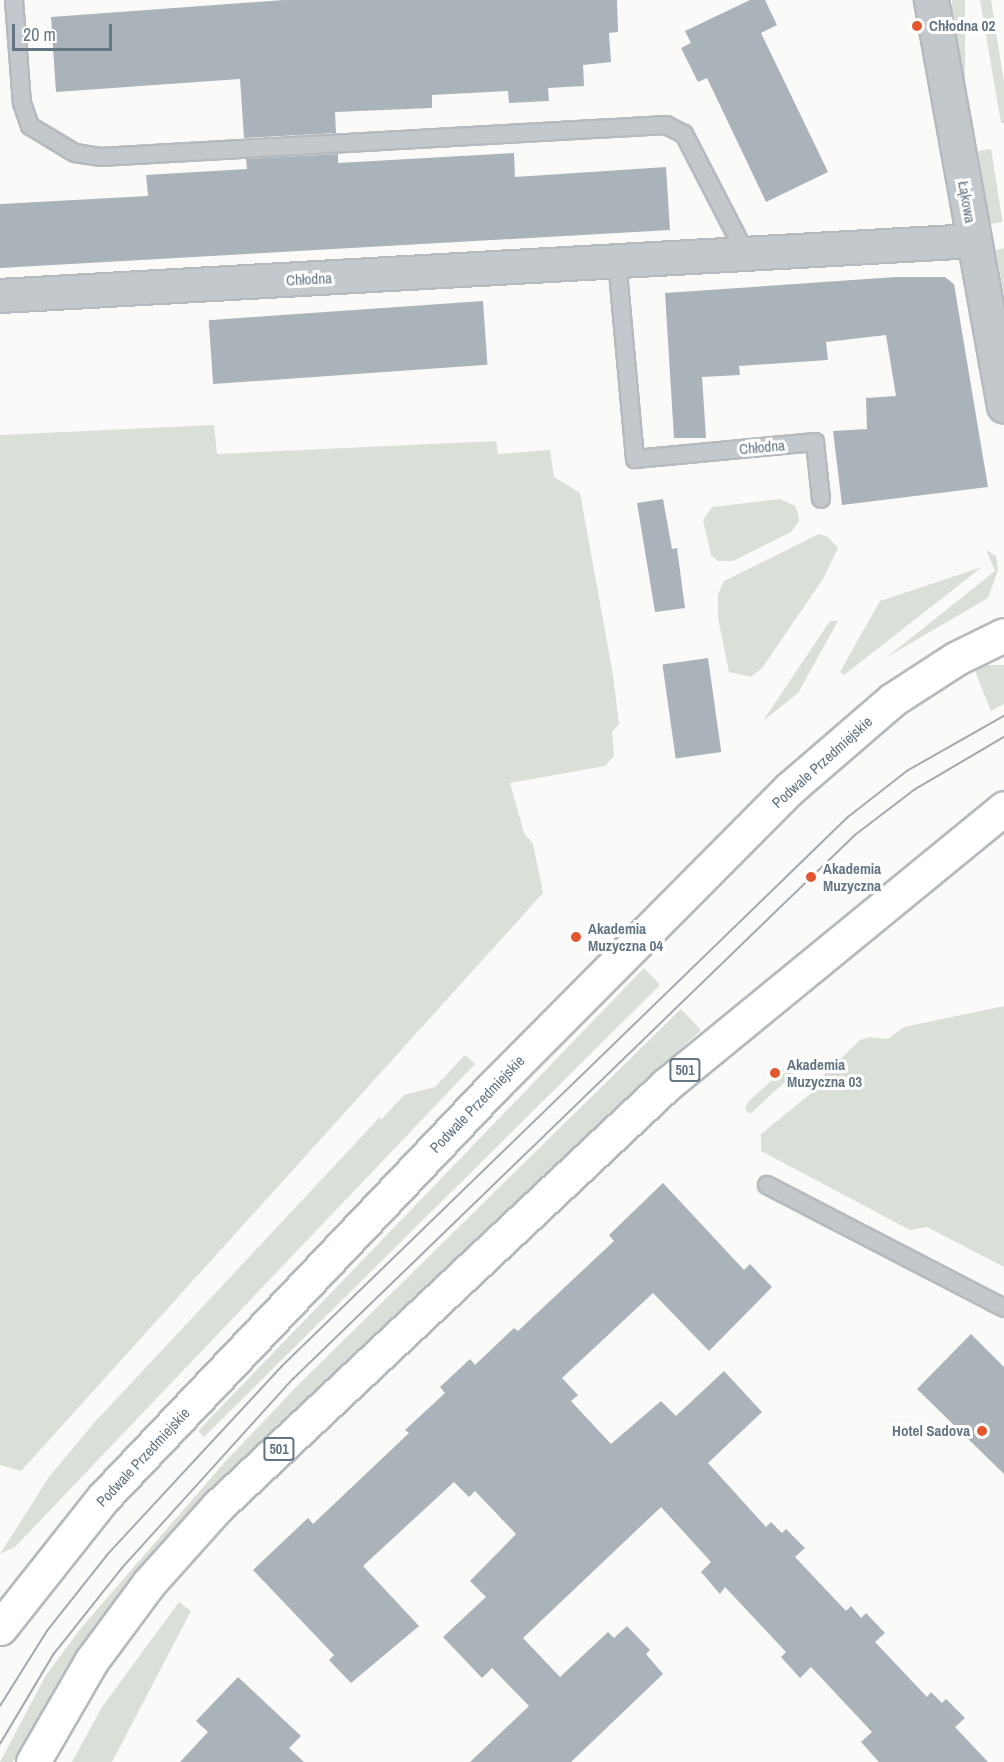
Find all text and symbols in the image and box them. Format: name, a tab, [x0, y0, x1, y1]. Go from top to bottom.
scale bar	[15, 12, 116, 50]
place label: Chłodna 02	[929, 17, 995, 35]
marker: Chłodna 02	[910, 19, 924, 33]
text: 20 m	[23, 22, 56, 47]
street label: Łąkowa	[954, 180, 980, 224]
street label: Chłodna	[286, 269, 332, 289]
street label: Chłodna	[738, 436, 786, 458]
street label: Podwale Przedmiejskie	[768, 712, 876, 812]
place label: Akademia Muzyczna	[823, 859, 881, 894]
marker: Akademia Muzyczna	[804, 870, 818, 884]
place label: Akademia Muzyczna 04	[588, 919, 663, 954]
marker: Akademia Muzyczna 04	[569, 930, 583, 944]
street label: Podwale Przedmiejskie	[426, 1052, 528, 1156]
place label: Akademia Muzyczna 03	[787, 1055, 862, 1090]
road number: 501	[668, 1059, 702, 1081]
marker: Akademia Muzyczna 03	[768, 1066, 782, 1080]
street label: Podwale Przedmiejskie	[93, 1404, 193, 1510]
place label: Hotel Sadova	[892, 1422, 970, 1440]
marker: Hotel Sadova	[975, 1424, 989, 1438]
road number: 501	[262, 1438, 296, 1460]

